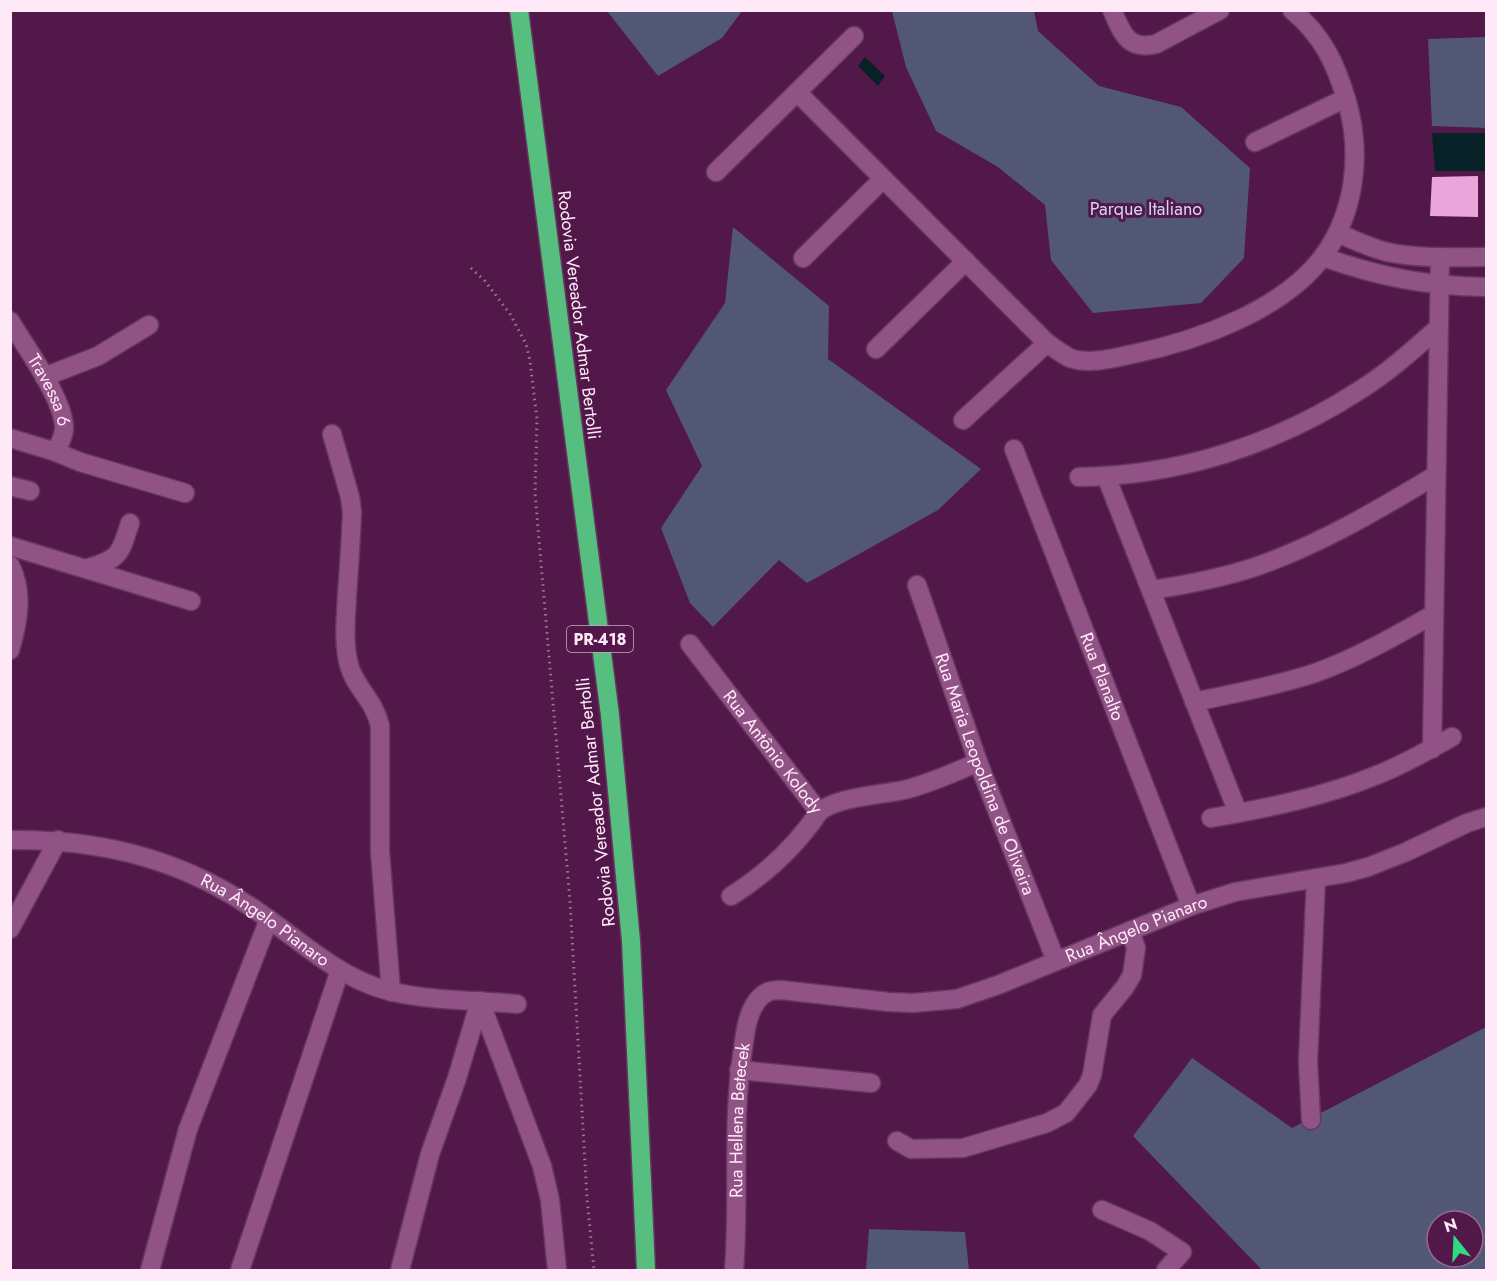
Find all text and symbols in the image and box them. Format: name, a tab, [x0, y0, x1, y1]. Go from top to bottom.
street label: Rodovia Vereador Admar Bertolli	[551, 189, 607, 441]
park label: Parque Italiano	[1090, 196, 1202, 222]
street label: Travessa 6	[21, 349, 77, 428]
road number: PR-418	[567, 626, 633, 652]
street label: Rua Planalto	[1073, 629, 1131, 725]
street label: Rua Maria Leopoldina de Oliveira	[928, 650, 1042, 899]
street label: Rodovia Vereador Admar Bertolli	[570, 676, 622, 928]
street label: Rua Antônio Kolody	[717, 684, 829, 819]
street label: Rua Ângelo Pianaro	[196, 867, 335, 973]
street label: Rua Ângelo Pianaro	[1061, 889, 1211, 969]
street label: Rua Hellena Betecek	[723, 1041, 757, 1198]
north arrow	[1425, 1209, 1485, 1269]
text: N	[1441, 1212, 1460, 1238]

